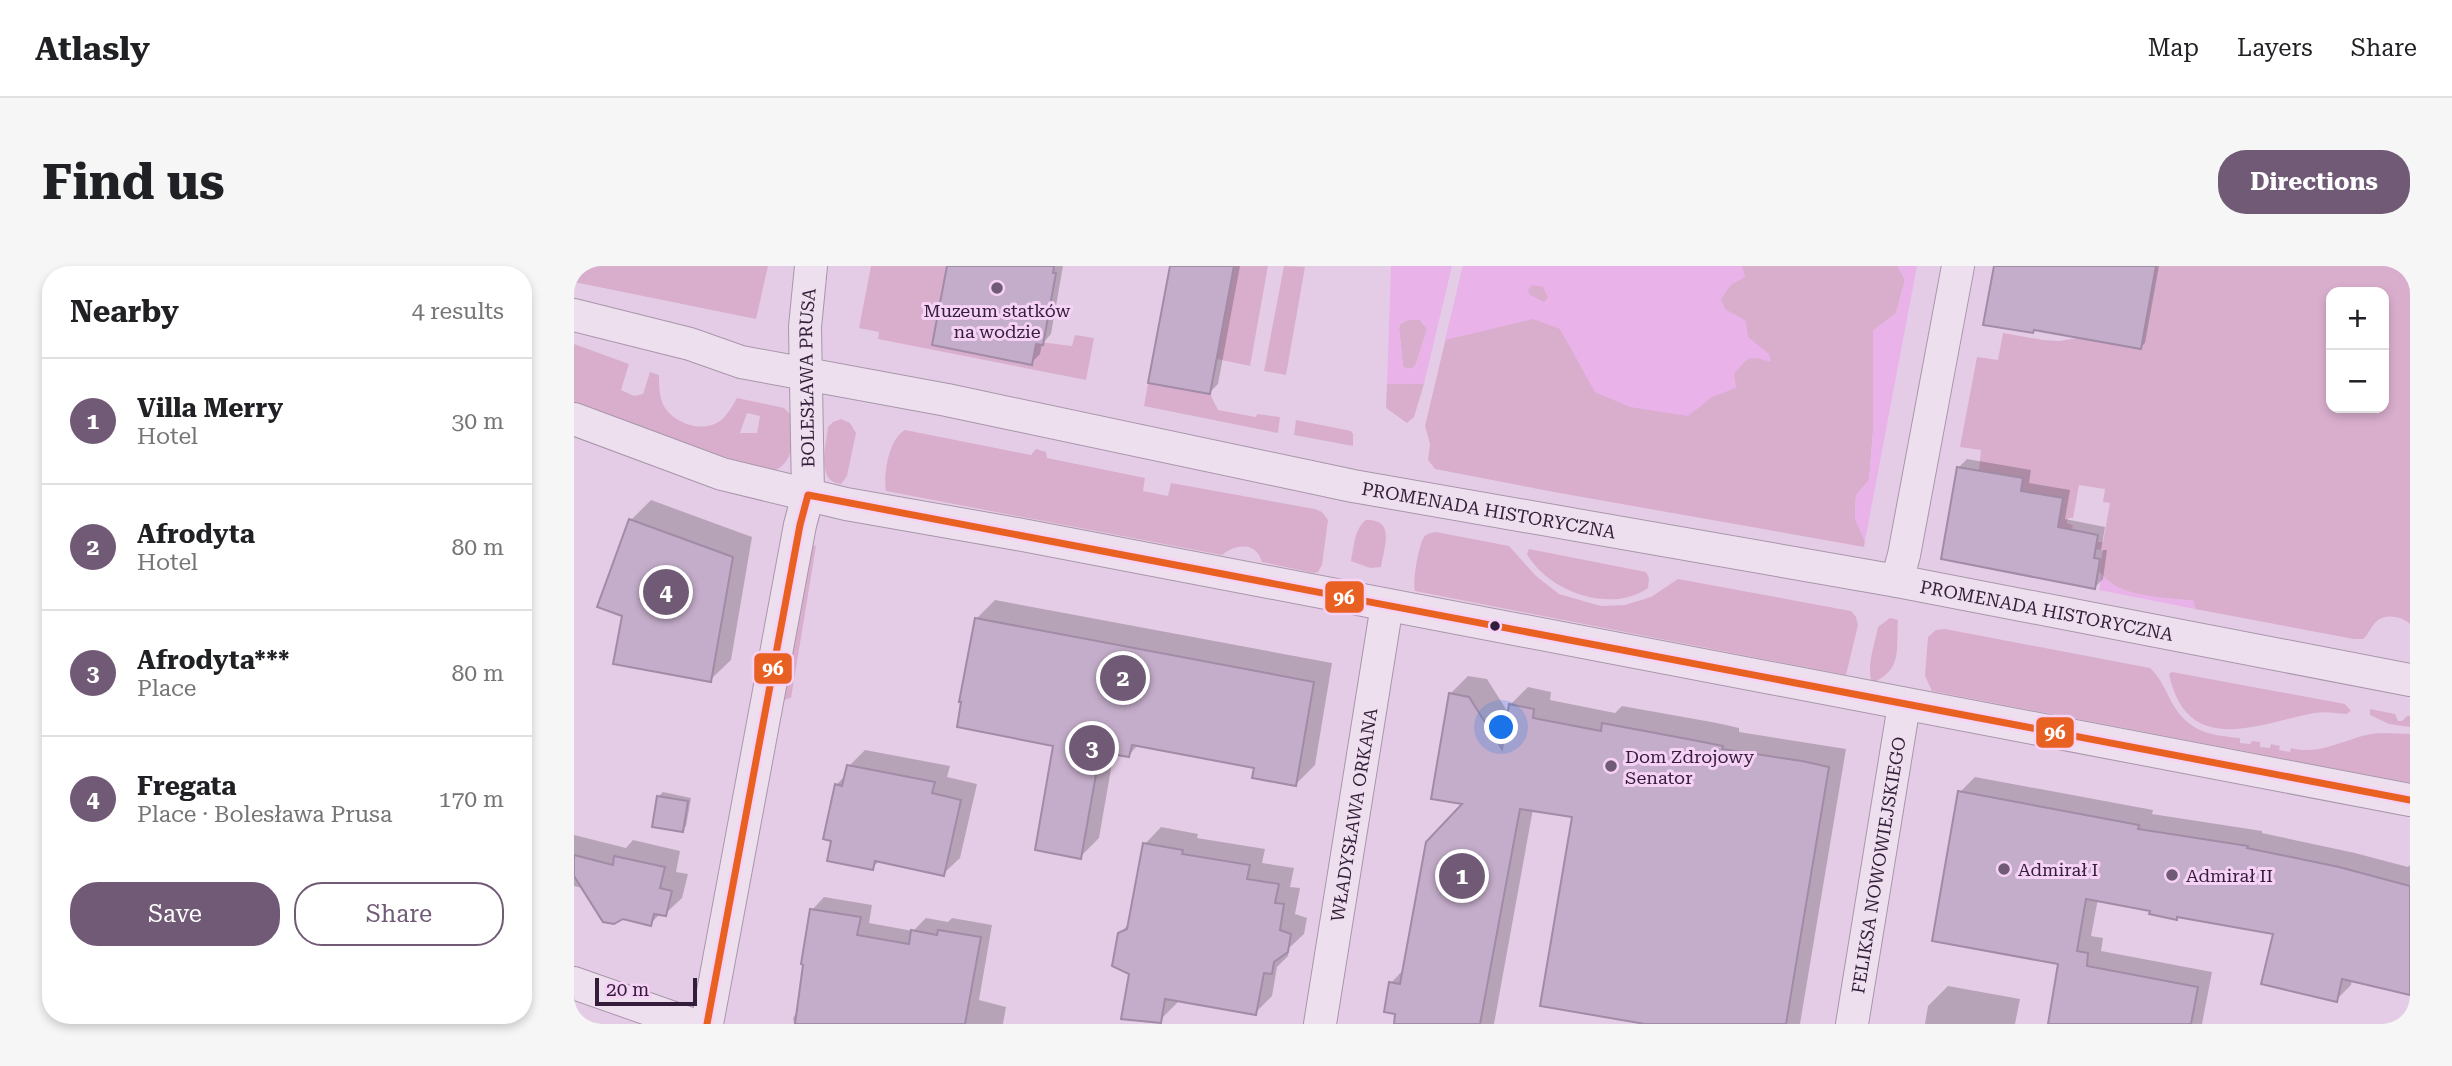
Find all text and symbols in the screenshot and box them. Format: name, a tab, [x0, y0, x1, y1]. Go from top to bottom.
text: Atlasly	[35, 29, 150, 68]
text: Map	[2148, 34, 2199, 62]
text: Layers	[2237, 34, 2313, 62]
text: Share	[2351, 34, 2417, 62]
button: Directions	[2218, 150, 2410, 214]
text: Find us	[42, 154, 225, 211]
marker: Muzeum statków na wodzie	[989, 280, 1005, 296]
street label: BOLESŁAWA PRUSA	[794, 287, 819, 468]
map controls	[2326, 287, 2389, 413]
button: +	[2326, 287, 2389, 350]
text: Nearby	[70, 294, 179, 329]
text: 4 results	[412, 298, 504, 325]
place label: Muzeum statków na wodzie	[924, 300, 1070, 342]
button: −	[2326, 350, 2389, 413]
text: Villa Merry	[137, 393, 283, 423]
text: 1	[87, 408, 99, 435]
text: 30 m	[451, 408, 504, 435]
text: Hotel	[137, 423, 198, 450]
street label: PROMENADA HISTORYCZNA	[1360, 477, 1618, 542]
text: Afrodyta	[137, 519, 255, 549]
text: 2	[87, 534, 99, 561]
text: 80 m	[451, 534, 504, 561]
text: Hotel	[137, 549, 198, 576]
pin: 4	[643, 566, 689, 618]
street label: PROMENADA HISTORYCZNA	[1918, 575, 2176, 645]
line badge: 96	[1324, 580, 1365, 614]
text: 96	[1333, 586, 1355, 609]
unlabelled marker	[1488, 619, 1502, 633]
text: Afrodyta***	[137, 645, 290, 675]
line badge: 96	[753, 652, 793, 685]
pin: 2	[1100, 652, 1146, 704]
text: 96	[762, 657, 784, 680]
text: 3	[87, 660, 99, 687]
text: 80 m	[451, 660, 504, 687]
text: Place	[137, 675, 196, 702]
street label: WŁADYSŁAWA ORKANA	[1326, 706, 1381, 923]
your location	[1484, 710, 1518, 744]
line badge: 96	[2035, 716, 2075, 749]
text: 96	[2044, 721, 2066, 744]
pin: 3	[1069, 722, 1115, 774]
street label: FELIKSA NOWOWIEJSKIEGO	[1847, 735, 1909, 995]
place label: Dom Zdrojowy Senator	[1625, 746, 1755, 788]
marker: Dom Zdrojowy Senator	[1603, 758, 1619, 774]
text: Fregata	[137, 771, 237, 801]
text: 4	[87, 786, 99, 813]
text: 170 m	[439, 786, 504, 813]
text: Place · Bolesława Prusa	[137, 801, 392, 828]
pin: 1	[1439, 850, 1485, 902]
place label: Admirał I	[2018, 859, 2098, 880]
marker: Admirał I	[1996, 861, 2012, 877]
place label: Admirał II	[2186, 865, 2273, 886]
marker: Admirał II	[2164, 867, 2180, 883]
button: Save	[70, 882, 280, 946]
button: Share	[294, 882, 504, 946]
scale bar	[595, 975, 696, 1007]
text: 20 m	[606, 978, 649, 1001]

